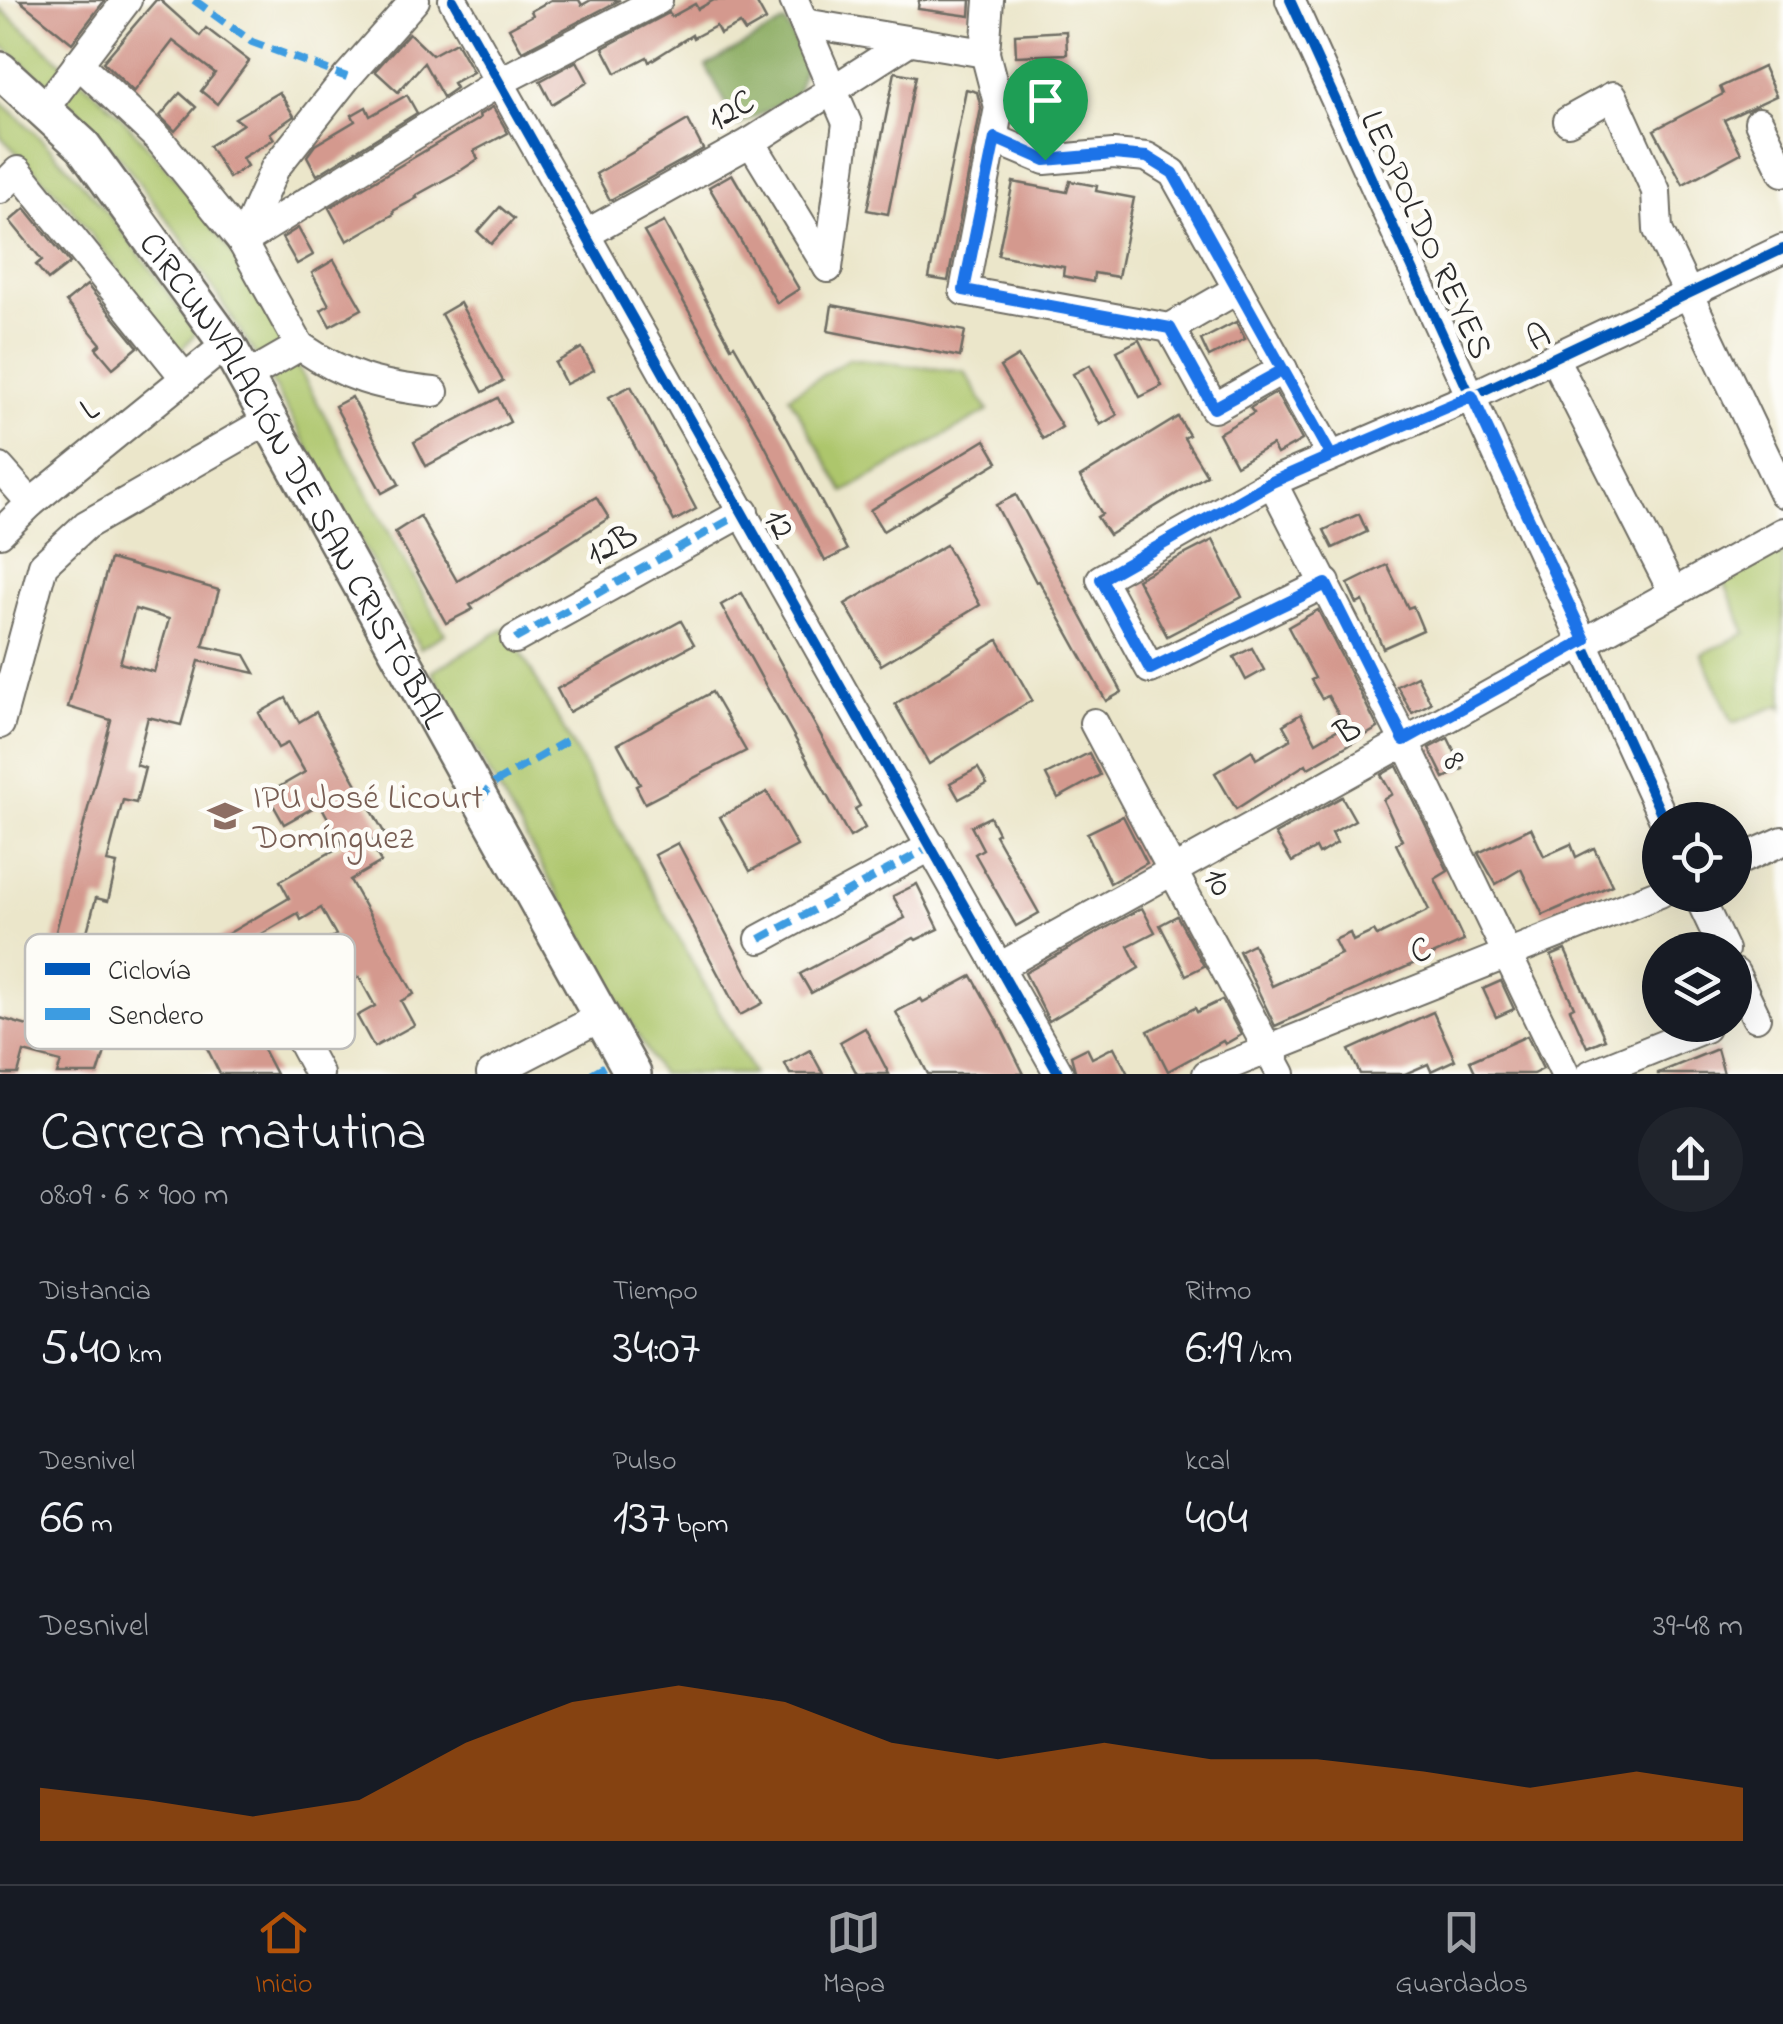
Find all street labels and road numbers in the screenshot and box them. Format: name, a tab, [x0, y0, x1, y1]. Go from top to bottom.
street label: 12C	[698, 78, 765, 146]
street label: LEOPOLDO REYES	[1345, 103, 1505, 368]
street label: CIRCUNVALACIÓN DE SAN CRISTÓBAL	[124, 222, 458, 739]
street label: A	[1519, 312, 1560, 367]
street label: L	[69, 387, 111, 435]
street label: 12	[749, 500, 807, 550]
street label: 12B	[578, 511, 648, 581]
street label: B	[1325, 704, 1371, 761]
street label: 8	[1427, 744, 1479, 779]
street label: 10	[1188, 859, 1246, 906]
street label: C	[1403, 925, 1440, 979]

